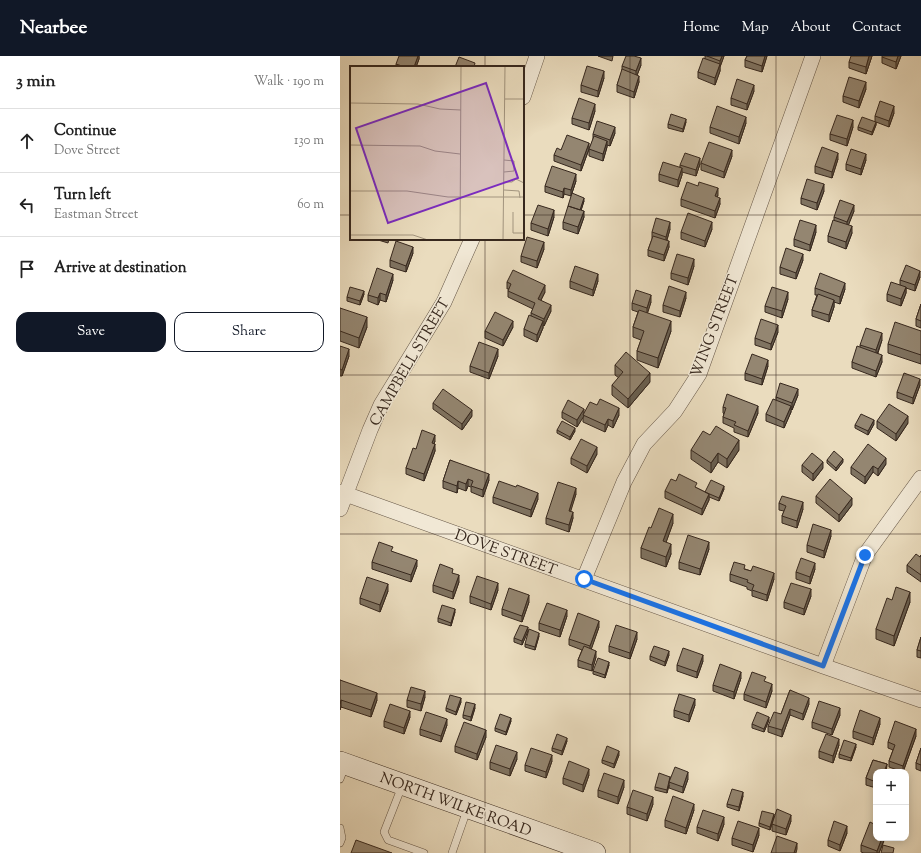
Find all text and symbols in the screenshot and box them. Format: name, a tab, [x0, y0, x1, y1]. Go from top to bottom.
text: Nearbee	[20, 15, 87, 42]
text: Home	[683, 18, 720, 38]
text: Map	[742, 18, 769, 38]
text: About	[791, 18, 830, 38]
text: Contact	[852, 18, 901, 38]
inset map	[350, 66, 524, 240]
text: 3 min	[16, 70, 55, 94]
text: Walk · 190 m	[254, 73, 324, 91]
text: Continue	[54, 121, 116, 142]
icon: ahead	[16, 130, 38, 152]
text: 130 m	[294, 132, 324, 150]
text: Dove Street	[54, 142, 120, 160]
text: Turn left	[54, 185, 111, 206]
icon: left	[16, 194, 38, 216]
text: 60 m	[297, 196, 324, 214]
text: Eastman Street	[54, 206, 138, 224]
icon: arrive	[16, 258, 38, 280]
text: Arrive at destination	[54, 258, 187, 279]
street label: WING STREET	[686, 272, 745, 381]
street label: CAMPBELL STREET	[365, 295, 456, 431]
button: Save	[16, 312, 166, 352]
button: Share	[174, 312, 324, 352]
street label: DOVE STREET	[451, 525, 560, 582]
route end	[856, 546, 874, 564]
route start	[575, 570, 593, 588]
street label: NORTH WILKE ROAD	[377, 768, 534, 843]
map controls	[873, 769, 909, 841]
button: +	[873, 769, 909, 805]
button: −	[873, 805, 909, 841]

